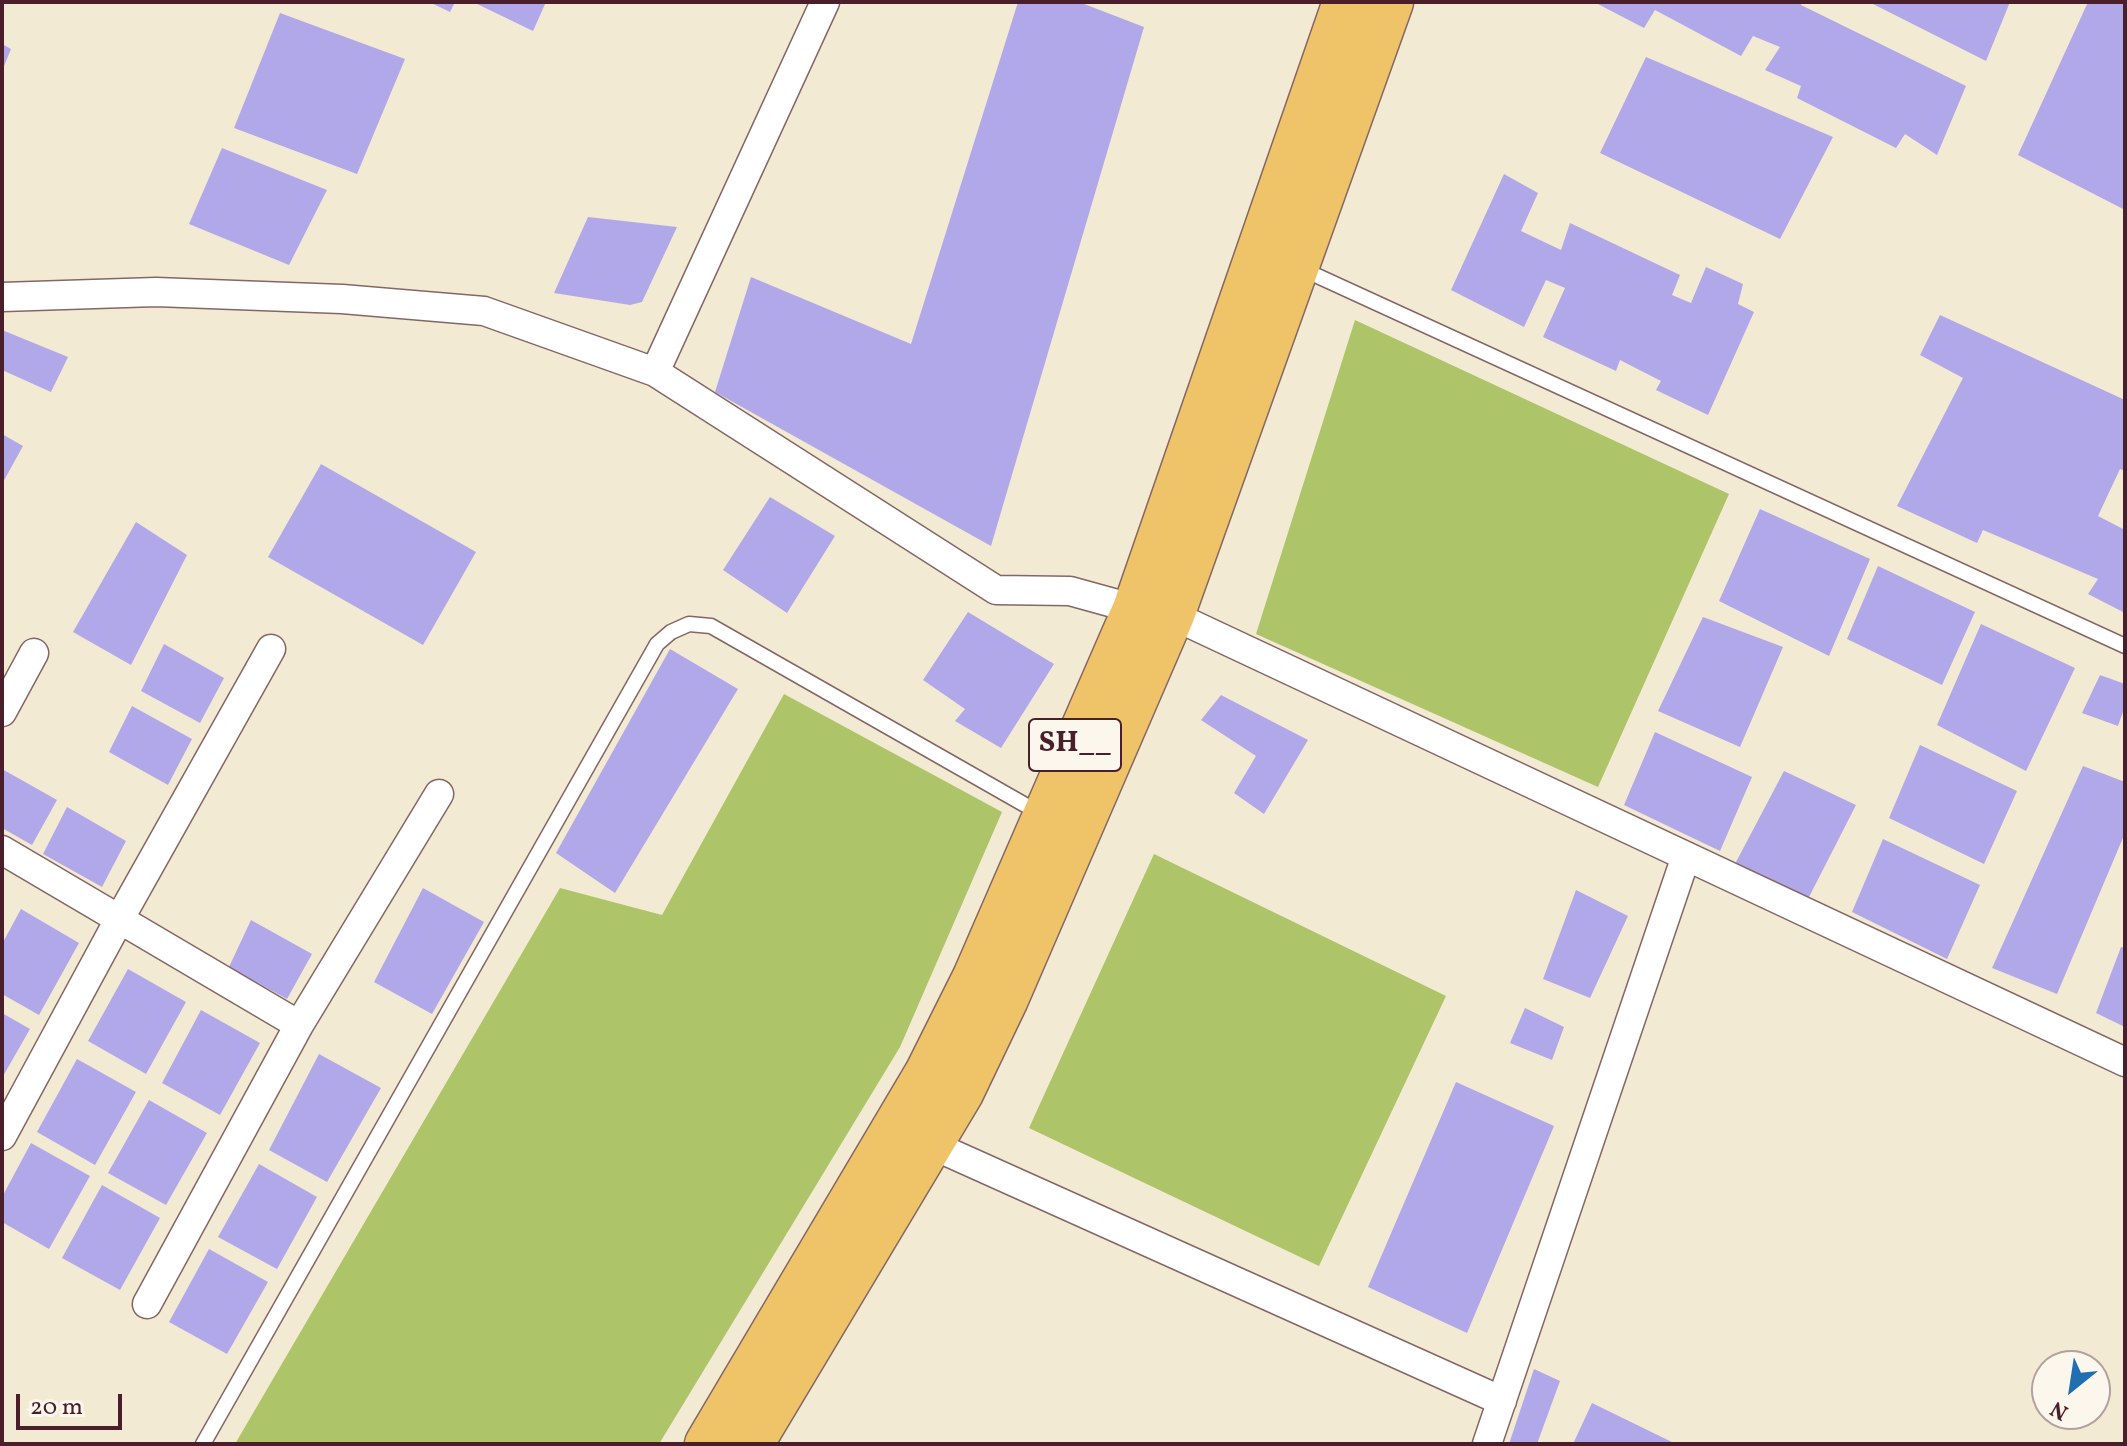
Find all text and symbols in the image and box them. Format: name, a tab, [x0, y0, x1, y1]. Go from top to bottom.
road number: SH__	[1029, 719, 1121, 771]
north arrow	[2031, 1350, 2111, 1430]
scale bar	[20, 1378, 126, 1428]
text: 20 m	[30, 1391, 83, 1425]
text: N	[2045, 1392, 2074, 1427]

